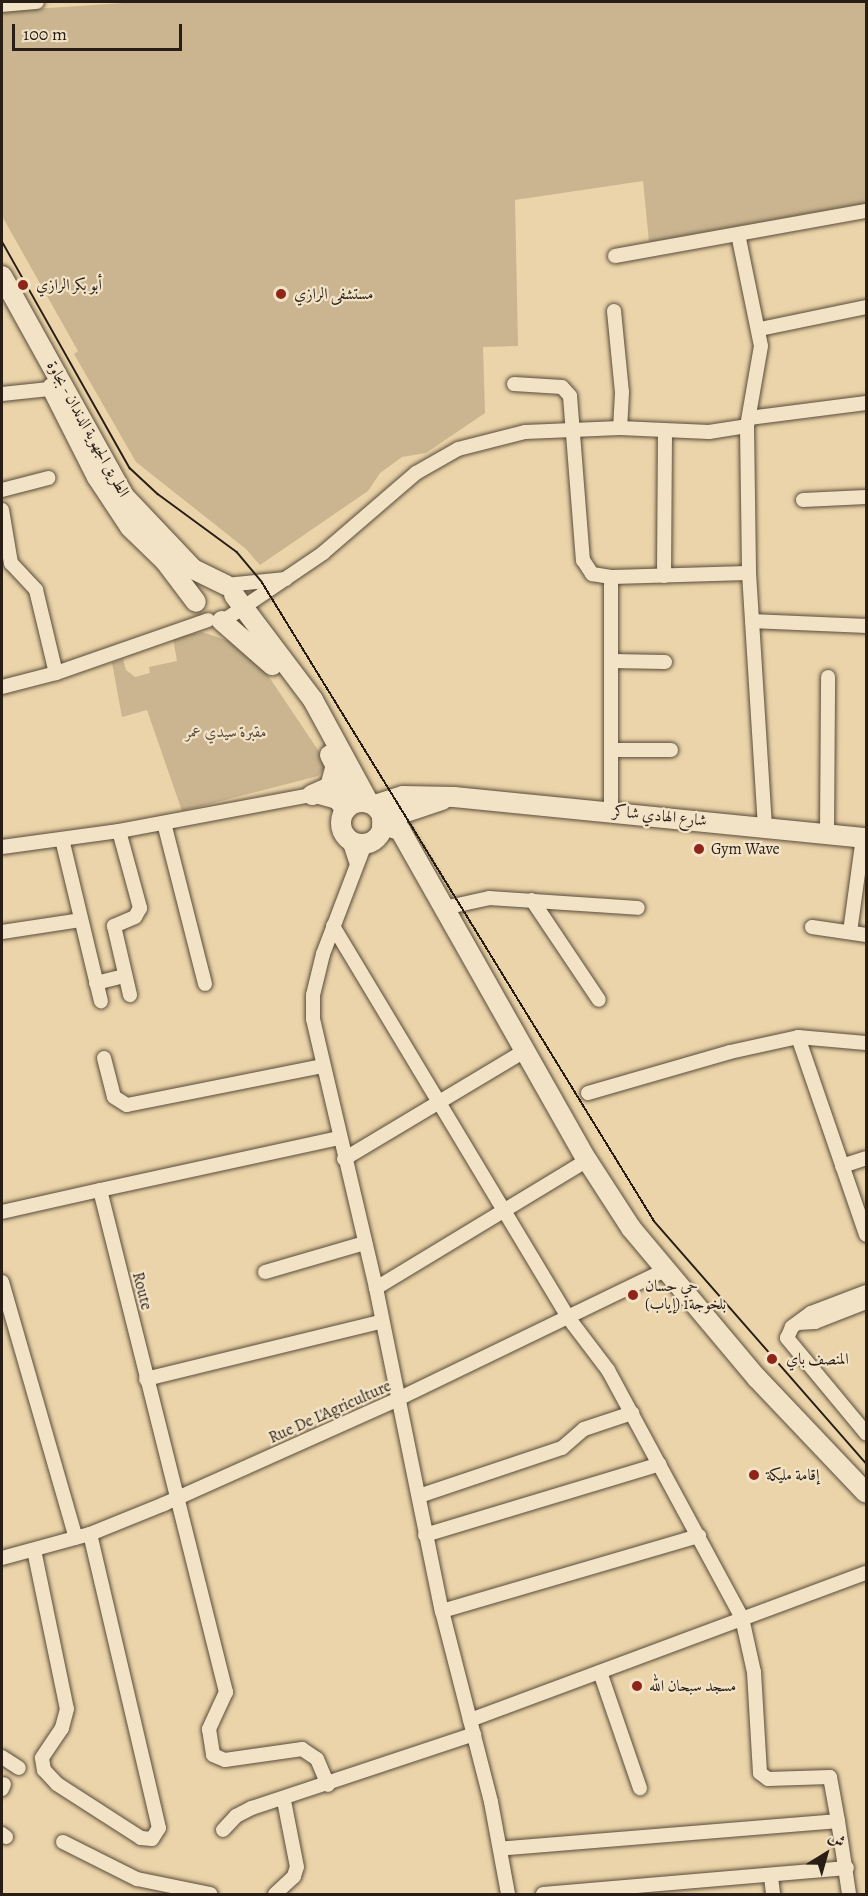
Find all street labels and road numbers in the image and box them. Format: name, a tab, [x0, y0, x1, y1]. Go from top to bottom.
street label: الطريق الجهوية الدندان - بجاوة	[42, 357, 134, 501]
street label: شارع الهادي شاكر	[612, 802, 708, 830]
street label: Route	[128, 1270, 156, 1312]
street label: Rue De L'Agriculture	[266, 1376, 394, 1448]

